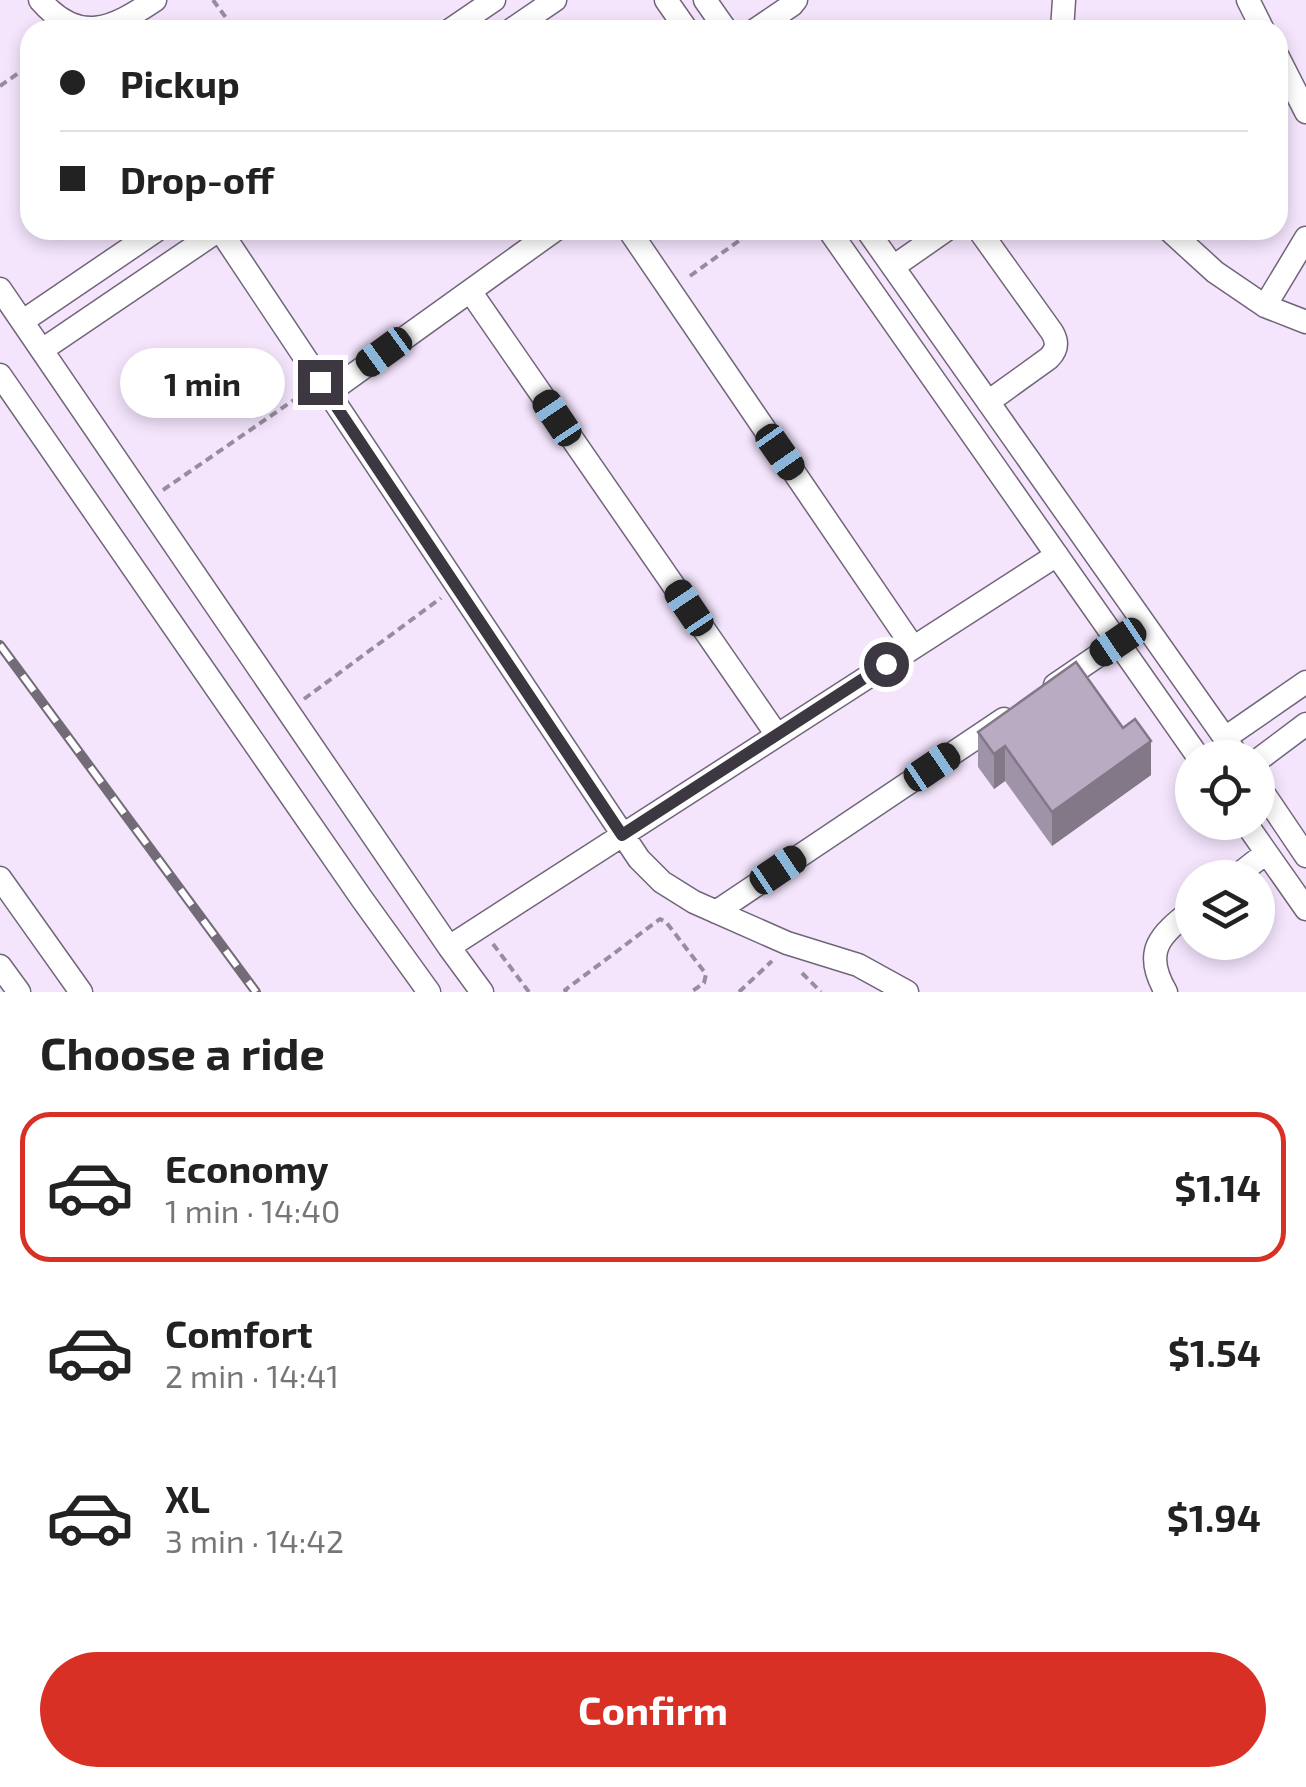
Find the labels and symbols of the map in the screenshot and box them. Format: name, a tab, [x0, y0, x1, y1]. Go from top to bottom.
car	[351, 322, 417, 382]
callout: 1 min	[120, 347, 285, 417]
route end	[298, 360, 343, 405]
car	[528, 385, 586, 451]
car	[751, 419, 809, 485]
car	[660, 575, 718, 641]
car	[1085, 613, 1151, 671]
route start	[864, 642, 909, 687]
car	[899, 738, 965, 796]
car	[745, 841, 811, 899]

